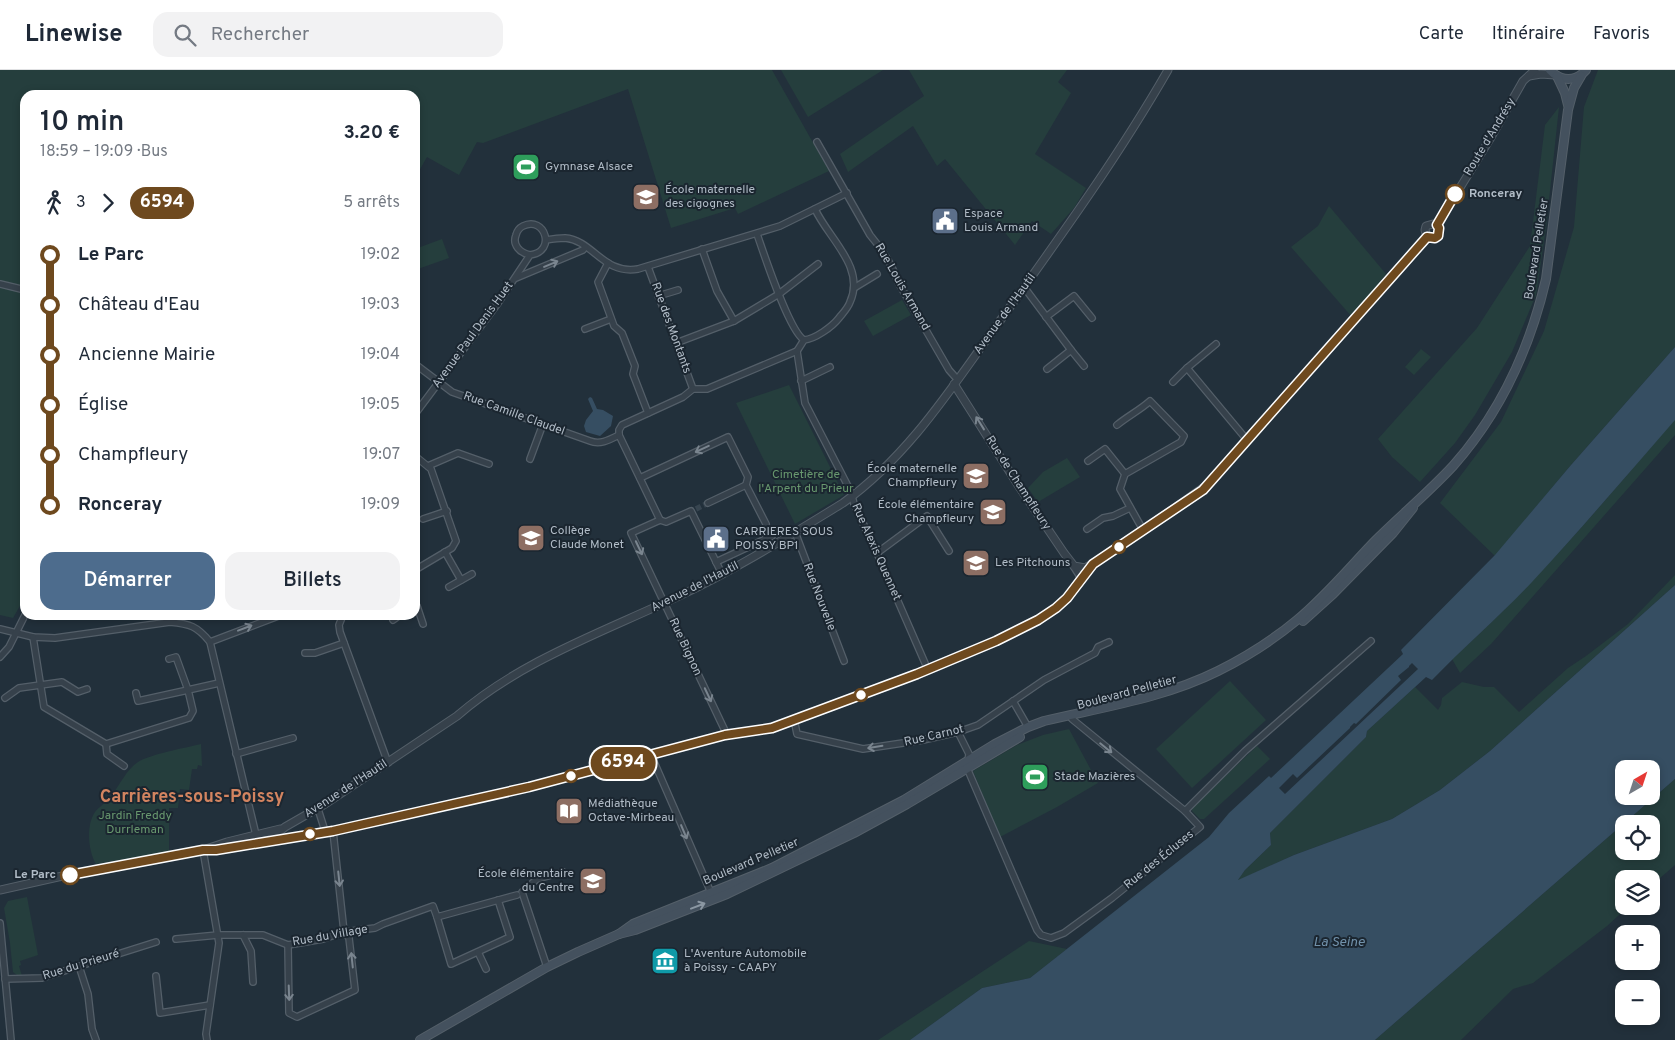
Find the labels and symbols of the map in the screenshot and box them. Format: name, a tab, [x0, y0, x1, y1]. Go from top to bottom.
street label: Route d'Andrésy	[1460, 95, 1520, 179]
sports icon: Gymnase Alsace	[511, 152, 541, 182]
place label: Gymnase Alsace	[545, 159, 633, 175]
school or university icon: École maternelle des cigognes	[631, 182, 661, 212]
place label: École maternelle des cigognes	[665, 182, 755, 212]
marker: Ronceray	[1445, 184, 1465, 204]
place label: Ronceray	[1469, 186, 1522, 202]
street label: Boulevard Pelletier	[1521, 197, 1553, 301]
public building icon: Espace Louis Armand	[930, 206, 960, 236]
place label: Espace Louis Armand	[964, 206, 1038, 236]
street label: Rue Louis Armand	[871, 241, 933, 333]
one-way arrow	[543, 258, 558, 268]
street label: Avenue de l'Hautil	[970, 270, 1040, 358]
street label: Avenue Paul Denis Huet	[429, 278, 517, 392]
street label: Rue des Montants	[647, 280, 695, 376]
street label: Rue Camille Claudel	[461, 388, 567, 440]
one-way arrow	[974, 417, 984, 431]
street label: Rue de Champfleury	[981, 433, 1055, 533]
one-way arrow	[695, 445, 710, 455]
place label: École maternelle Champfleury	[867, 461, 957, 491]
school or university icon: École maternelle Champfleury	[961, 461, 991, 491]
park label: Cimetière de l'Arpent du Prieur	[758, 467, 854, 497]
place label: École élémentaire Champfleury	[878, 497, 974, 527]
school or university icon: École élémentaire Champfleury	[978, 497, 1008, 527]
street label: Rue Alexis Quennet	[847, 501, 905, 603]
school or university icon: Collège Claude Monet	[516, 523, 546, 553]
place label: Collège Claude Monet	[550, 523, 624, 553]
public building icon: CARRIERES SOUS POISSY BP1	[701, 524, 731, 554]
place label: CARRIERES SOUS POISSY BP1	[735, 524, 833, 554]
one-way arrow	[634, 540, 644, 555]
unlabelled marker	[1112, 540, 1126, 554]
school or university icon: Les Pitchouns	[961, 548, 991, 578]
place label: Les Pitchouns	[995, 555, 1070, 571]
street label: Avenue de l'Hautil	[648, 558, 742, 616]
street label: Rue Nouvelle	[799, 561, 839, 633]
street label: Rue Bignon	[665, 616, 705, 678]
one-way arrow	[237, 623, 253, 632]
street label: Boulevard Pelletier	[1075, 672, 1179, 714]
one-way arrow	[703, 687, 713, 702]
unlabelled marker	[854, 688, 868, 702]
street label: Rue Carnot	[903, 721, 965, 751]
one-way arrow	[1100, 742, 1113, 753]
one-way arrow	[868, 743, 884, 753]
line badge: 6594	[588, 747, 658, 779]
street label: Avenue de l'Hautil	[301, 756, 391, 822]
north arrow	[1615, 760, 1660, 805]
sports icon: Stade Mazières	[1020, 762, 1050, 792]
unlabelled marker	[564, 769, 578, 783]
place label: Stade Mazières	[1054, 769, 1136, 785]
district label: Carrières-sous-Poissy	[100, 786, 284, 809]
library icon: Médiathèque Octave-Mirbeau	[554, 796, 584, 826]
place label: Médiathèque Octave-Mirbeau	[588, 796, 674, 826]
park label: Jardin Freddy Durrleman	[98, 808, 172, 838]
one-way arrow	[679, 824, 689, 839]
unlabelled marker	[303, 827, 317, 841]
street label: Rue des Écluses	[1121, 827, 1197, 893]
street label: Boulevard Pelletier	[701, 835, 802, 889]
marker: Le Parc	[60, 865, 80, 885]
place label: École élémentaire du Centre	[478, 866, 574, 896]
school or university icon: École élémentaire du Centre	[578, 866, 608, 896]
place label: Le Parc	[14, 867, 56, 883]
one-way arrow	[334, 871, 344, 887]
one-way arrow	[689, 901, 705, 910]
street label: Rue du Village	[291, 921, 369, 951]
water label: La Seine	[1313, 934, 1365, 951]
street label: Rue du Prieuré	[41, 946, 121, 984]
museum icon: L'Aventure Automobile à Poissy - CAAPY	[650, 946, 680, 976]
place label: L'Aventure Automobile à Poissy - CAAPY	[684, 946, 807, 976]
one-way arrow	[347, 952, 356, 968]
one-way arrow	[284, 985, 294, 1001]

